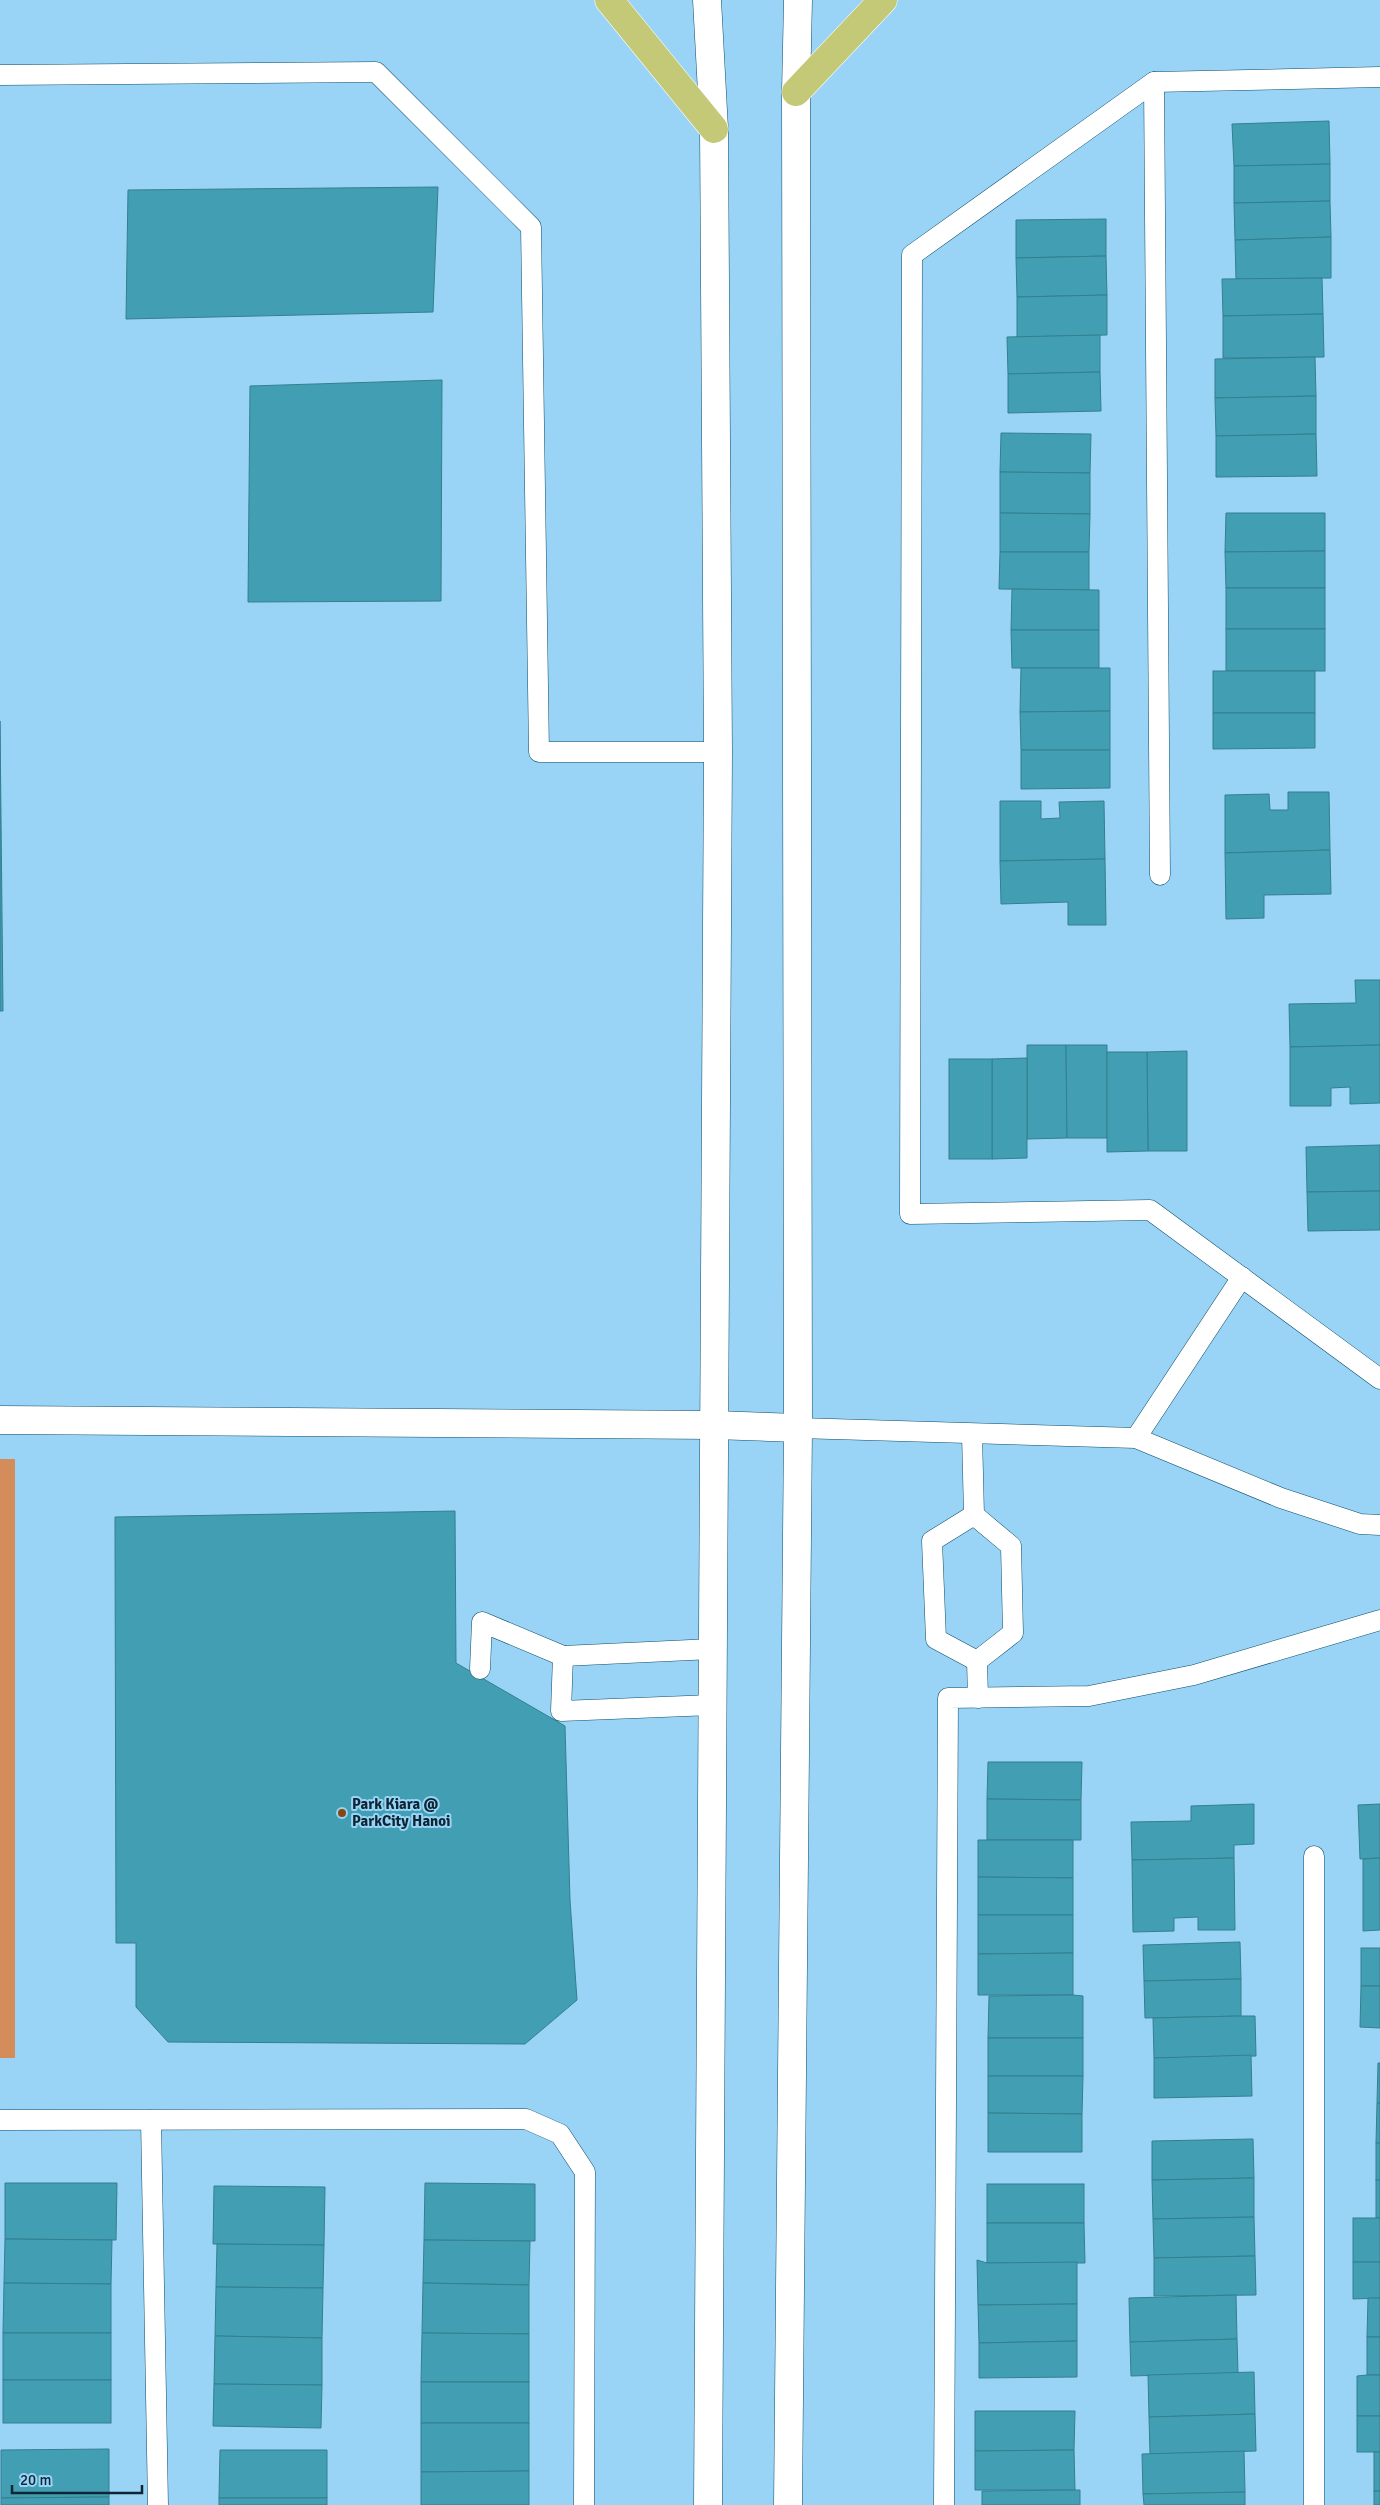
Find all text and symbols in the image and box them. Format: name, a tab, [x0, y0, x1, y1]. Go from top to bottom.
place label: Park Kiara @ ParkCity Hanoi	[352, 1795, 451, 1830]
marker: Park Kiara @ ParkCity Hanoi	[336, 1807, 348, 1819]
scale bar	[12, 2462, 142, 2494]
text: 20 m	[20, 2471, 51, 2489]

